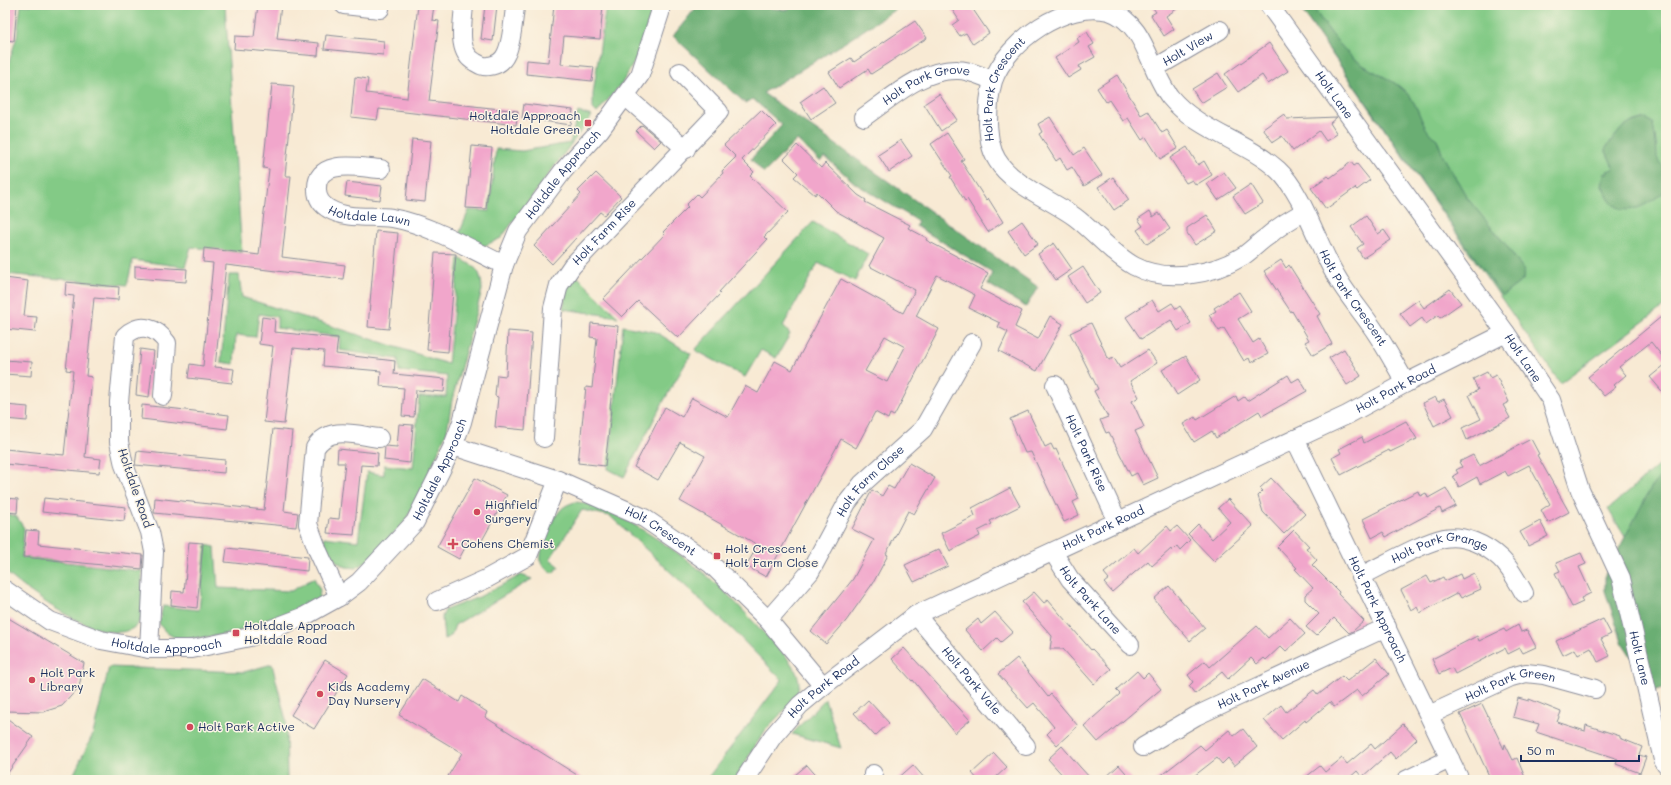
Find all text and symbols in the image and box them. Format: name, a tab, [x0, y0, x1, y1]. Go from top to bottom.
street label: Holt View	[1159, 27, 1216, 69]
street label: Holt Park Crescent	[979, 33, 1028, 143]
street label: Holt Park Grove	[879, 61, 972, 108]
street label: Holt Lane	[1312, 67, 1358, 122]
place label: Holtdale Approach Holtdale Green	[469, 107, 580, 137]
marker: Holtdale Approach Holtdale Green	[583, 118, 593, 128]
street label: Holtdale Approach	[521, 126, 604, 222]
street label: Holt Farm Rise	[568, 195, 639, 268]
street label: Holtdale Lawn	[326, 201, 413, 229]
street label: Holt Park Crescent	[1316, 246, 1391, 349]
street label: Holt Lane	[1502, 330, 1546, 385]
street label: Holt Park Road	[1352, 360, 1439, 416]
street label: Holt Park Rise	[1063, 411, 1112, 494]
street label: Holtdale Approach	[408, 416, 470, 523]
street label: Holt Farm Close	[832, 441, 907, 519]
street label: Holtdale Road	[115, 446, 157, 530]
place label: Highfield Surgery	[485, 496, 538, 526]
street label: Holt Crescent	[622, 501, 700, 559]
street label: Holt Park Road	[1059, 501, 1147, 553]
marker: Highfield Surgery	[472, 507, 482, 517]
street label: Holt Park Grange	[1388, 528, 1492, 566]
place label: Cohens Chemist	[461, 535, 554, 551]
marker: Cohens Chemist	[448, 539, 458, 549]
place label: Holt Crescent Holt Farm Close	[725, 540, 818, 570]
marker: Holt Crescent Holt Farm Close	[712, 551, 722, 561]
street label: Holt Park Approach	[1346, 553, 1411, 665]
street label: Holt Park Lane	[1056, 562, 1125, 637]
place label: Holtdale Approach Holtdale Road	[244, 617, 355, 647]
marker: Holtdale Approach Holtdale Road	[231, 628, 241, 638]
street label: Holt Lane	[1626, 629, 1654, 687]
street label: Holtdale Approach	[110, 633, 223, 656]
street label: Holt Park Vale	[939, 643, 1005, 718]
street label: Holt Park Road	[783, 652, 862, 721]
street label: Holt Park Avenue	[1214, 655, 1312, 712]
place label: Holt Park Library	[40, 664, 95, 694]
street label: Holt Park Green	[1462, 664, 1558, 704]
marker: Holt Park Library	[27, 675, 37, 685]
place label: Kids Academy Day Nursery	[328, 678, 410, 708]
marker: Kids Academy Day Nursery	[315, 689, 325, 699]
place label: Holt Park Active	[198, 718, 295, 734]
marker: Holt Park Active	[185, 722, 195, 732]
scale bar	[1521, 737, 1639, 763]
text: 50 m	[1527, 742, 1555, 758]

